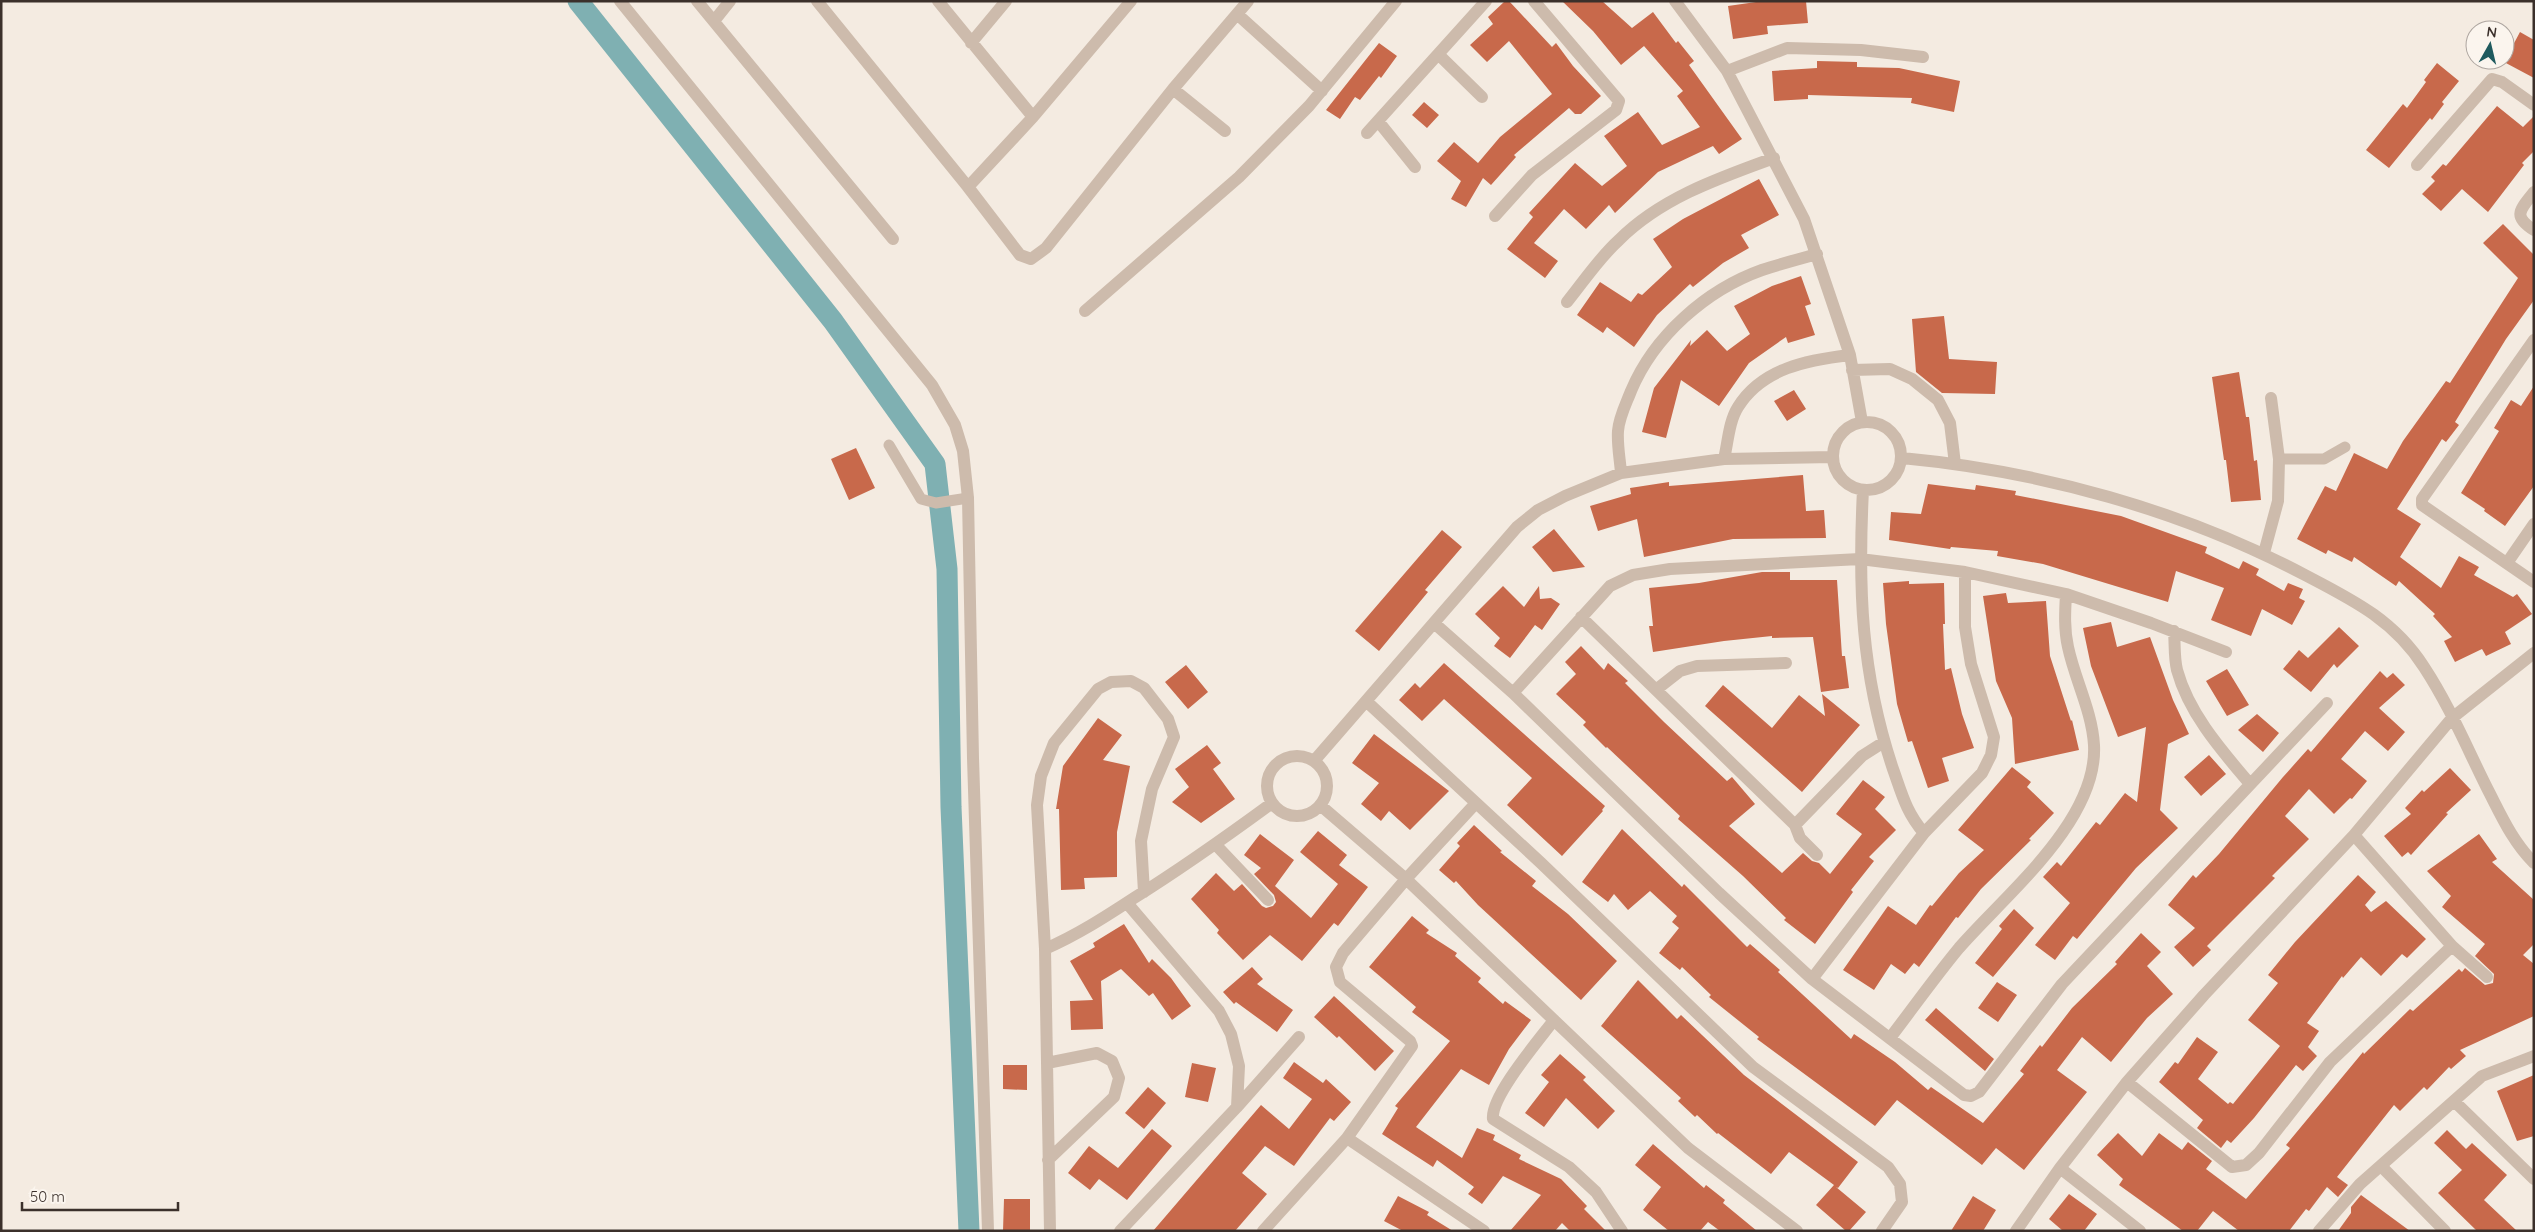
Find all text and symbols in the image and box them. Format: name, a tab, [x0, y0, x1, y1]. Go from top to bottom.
north arrow	[2465, 20, 2515, 70]
text: N	[2485, 22, 2498, 42]
scale bar	[22, 1180, 179, 1212]
text: 50 m	[30, 1187, 65, 1206]

